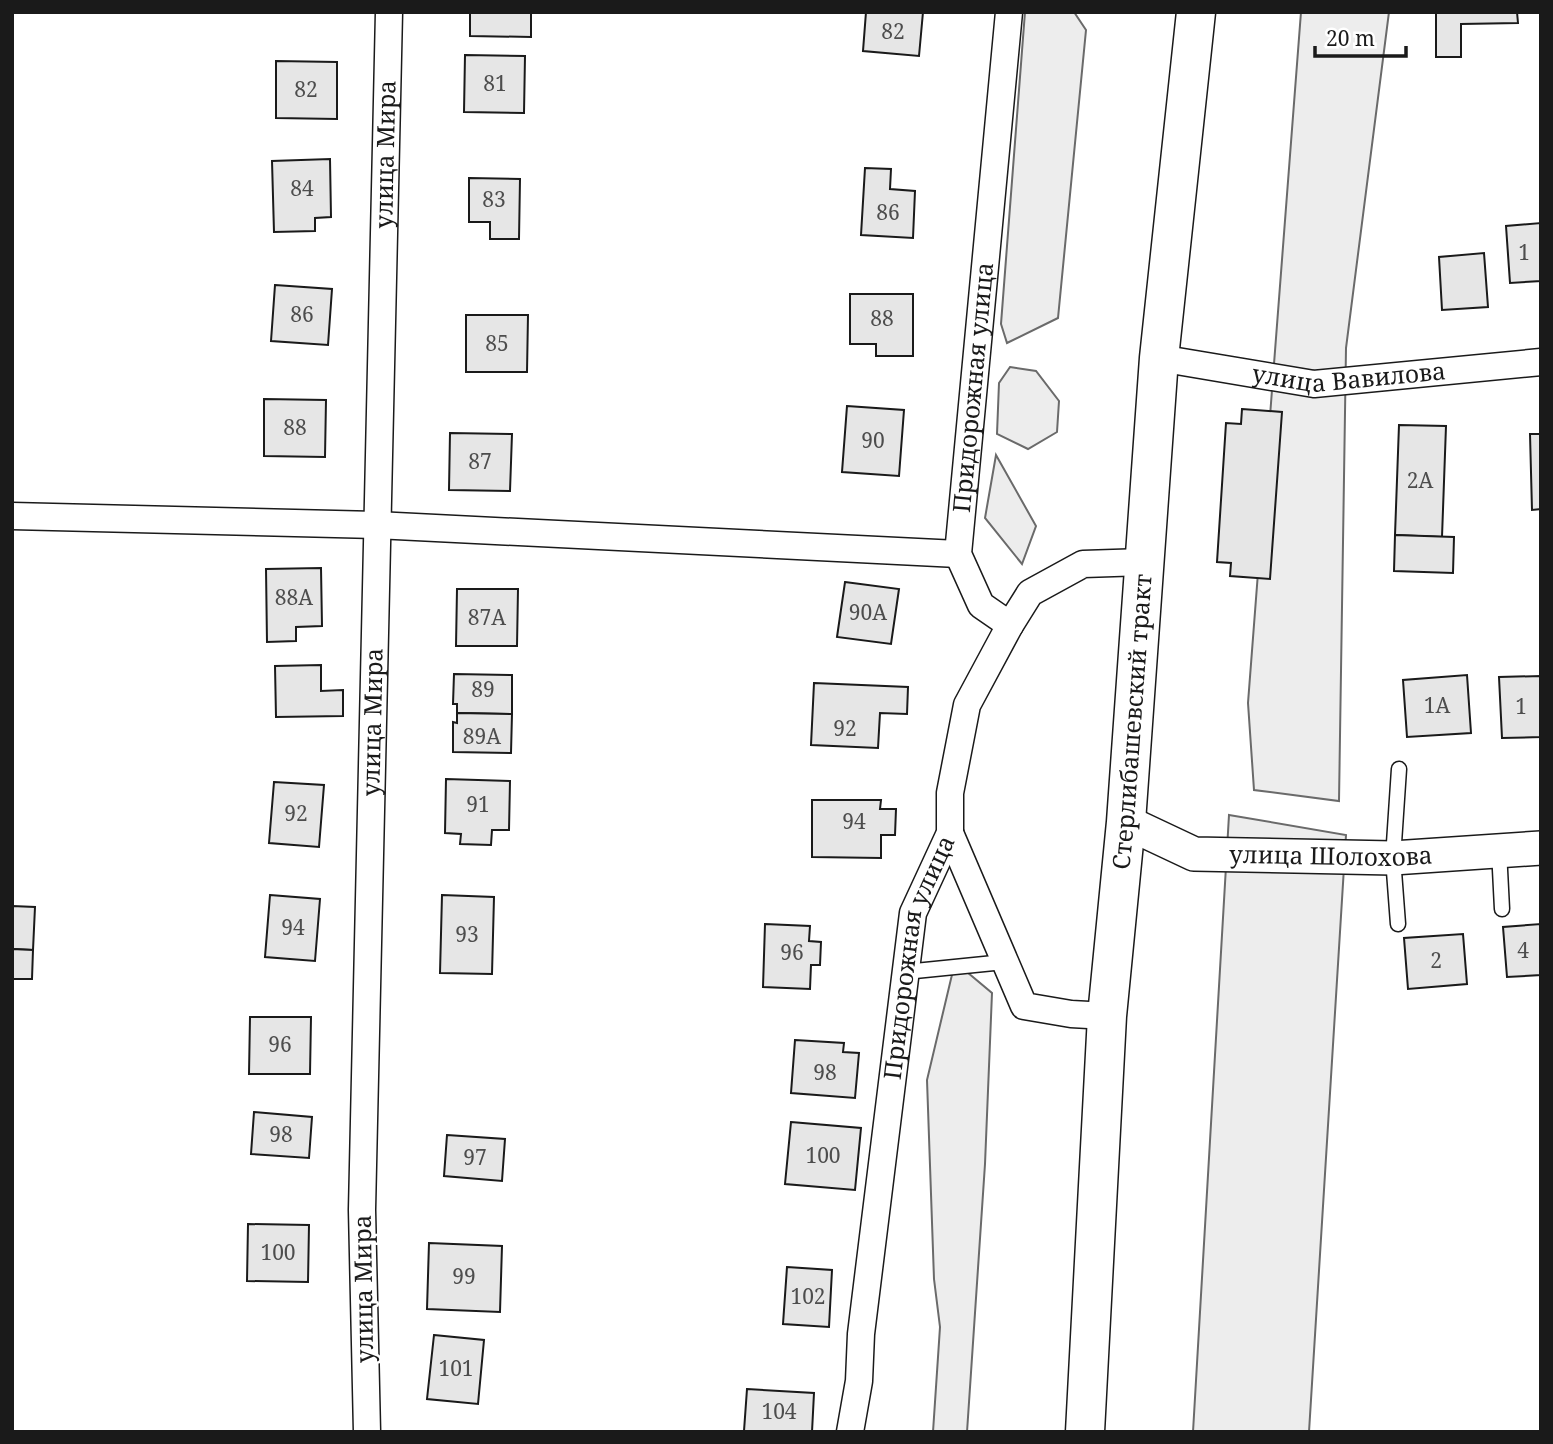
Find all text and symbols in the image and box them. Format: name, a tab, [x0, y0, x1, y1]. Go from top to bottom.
scale bar	[1315, 14, 1406, 58]
house number: 82	[881, 17, 905, 45]
text: 20 m	[1326, 24, 1375, 52]
house number: 81	[483, 69, 507, 97]
house number: 82	[294, 75, 318, 103]
street label: улица Мира	[366, 80, 402, 229]
house number: 84	[290, 174, 314, 202]
house number: 83	[482, 185, 506, 213]
house number: 86	[876, 198, 900, 226]
house number: 1	[1518, 238, 1530, 266]
street label: Придорожная улица	[944, 261, 1000, 514]
house number: 86	[290, 300, 314, 328]
house number: 88	[870, 304, 894, 332]
house number: 85	[485, 329, 509, 357]
street label: улица Вавилова	[1250, 353, 1447, 399]
house number: 88	[283, 413, 307, 441]
house number: 90	[861, 426, 885, 454]
house number: 87	[468, 447, 492, 475]
house number: 2А	[1407, 466, 1433, 494]
street label: Стерлибашевский тракт	[1103, 572, 1159, 871]
house number: 88А	[275, 583, 313, 611]
house number: 90А	[849, 598, 887, 626]
house number: 87А	[468, 603, 506, 631]
street label: улица Мира	[353, 648, 390, 797]
house number: 89	[471, 675, 495, 703]
house number: 1А	[1424, 691, 1450, 719]
house number: 1	[1515, 692, 1527, 720]
house number: 92	[833, 714, 857, 742]
house number: 89А	[463, 722, 501, 750]
house number: 91	[466, 790, 490, 818]
house number: 92	[284, 799, 308, 827]
house number: 94	[842, 807, 866, 835]
street label: Придорожная улица	[875, 830, 962, 1081]
street label: улица Шолохова	[1229, 837, 1433, 873]
house number: 94	[281, 913, 305, 941]
house number: 93	[455, 920, 479, 948]
house number: 4	[1517, 936, 1529, 964]
house number: 96	[780, 938, 804, 966]
house number: 2	[1430, 946, 1442, 974]
house number: 96	[268, 1030, 292, 1058]
house number: 98	[813, 1058, 837, 1086]
house number: 98	[269, 1120, 293, 1148]
house number: 100	[805, 1141, 841, 1169]
house number: 97	[463, 1143, 487, 1171]
street label: улица Мира	[345, 1215, 380, 1364]
house number: 100	[260, 1238, 296, 1266]
house number: 99	[452, 1262, 476, 1290]
house number: 102	[790, 1282, 826, 1310]
house number: 101	[438, 1354, 474, 1382]
house number: 104	[761, 1397, 797, 1425]

